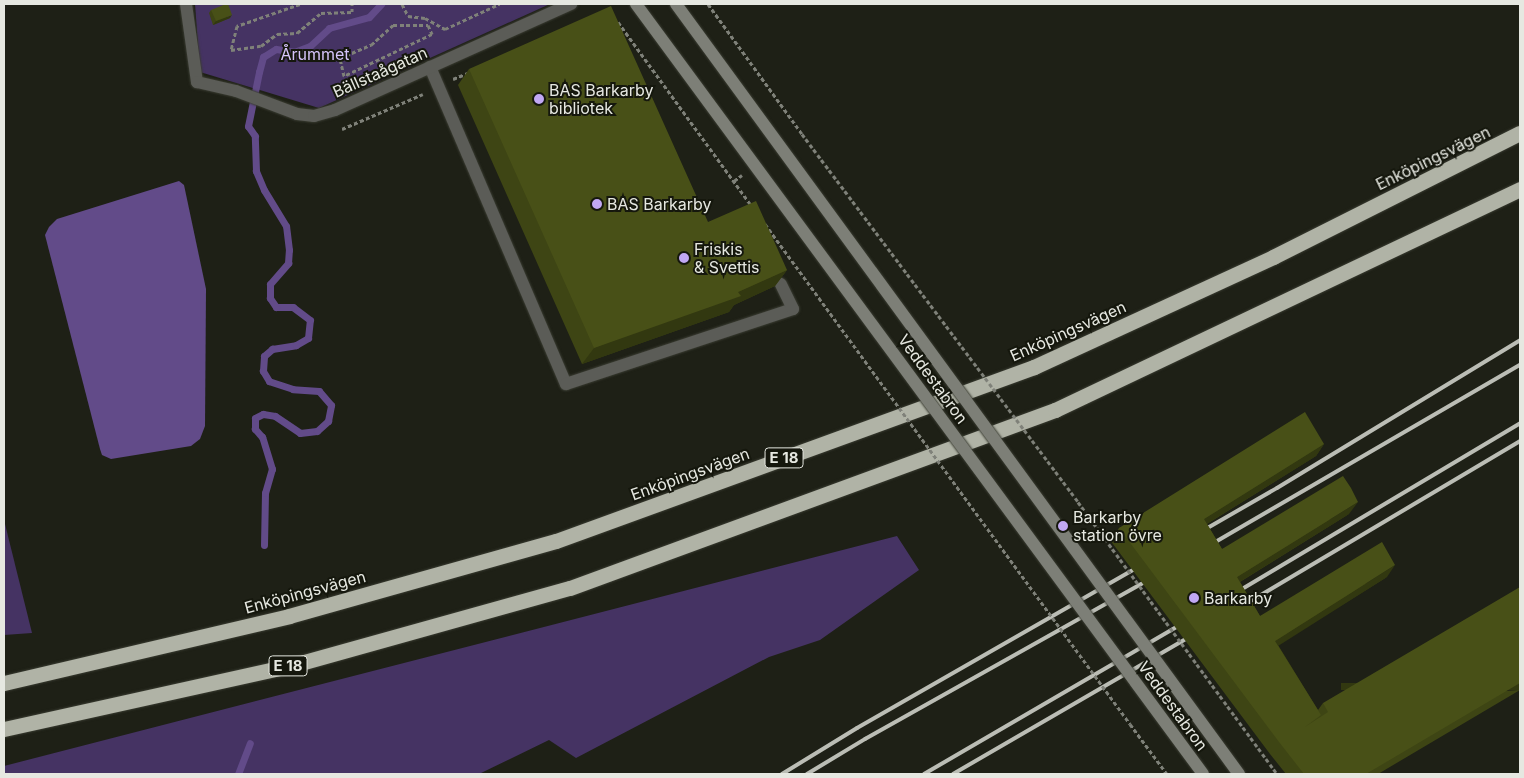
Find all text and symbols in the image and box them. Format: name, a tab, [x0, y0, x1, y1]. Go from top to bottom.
street label: Bällstaågatan	[330, 43, 430, 101]
park label: Årummet	[280, 44, 350, 64]
place label: BAS Barkarby bibliotek	[549, 80, 654, 118]
marker: BAS Barkarby bibliotek	[533, 93, 545, 105]
street label: Enköpingsvägen	[1373, 122, 1493, 194]
place label: BAS Barkarby	[607, 194, 712, 214]
marker: BAS Barkarby	[591, 198, 603, 210]
place label: Friskis & Svettis	[694, 239, 759, 277]
marker: Friskis & Svettis	[678, 252, 690, 264]
street label: Enköpingsvägen	[1007, 297, 1129, 365]
street label: Veddestabron	[894, 331, 972, 427]
street label: Enköpingsvägen	[628, 444, 752, 504]
road number: E 18	[764, 446, 804, 470]
place label: Barkarby station övre	[1073, 507, 1162, 545]
marker: Barkarby station övre	[1057, 520, 1069, 532]
street label: Enköpingsvägen	[242, 567, 368, 617]
place label: Barkarby	[1204, 588, 1272, 608]
marker: Barkarby	[1188, 592, 1200, 604]
road number: E 18	[268, 654, 308, 678]
street label: Veddestabron	[1134, 658, 1212, 754]

